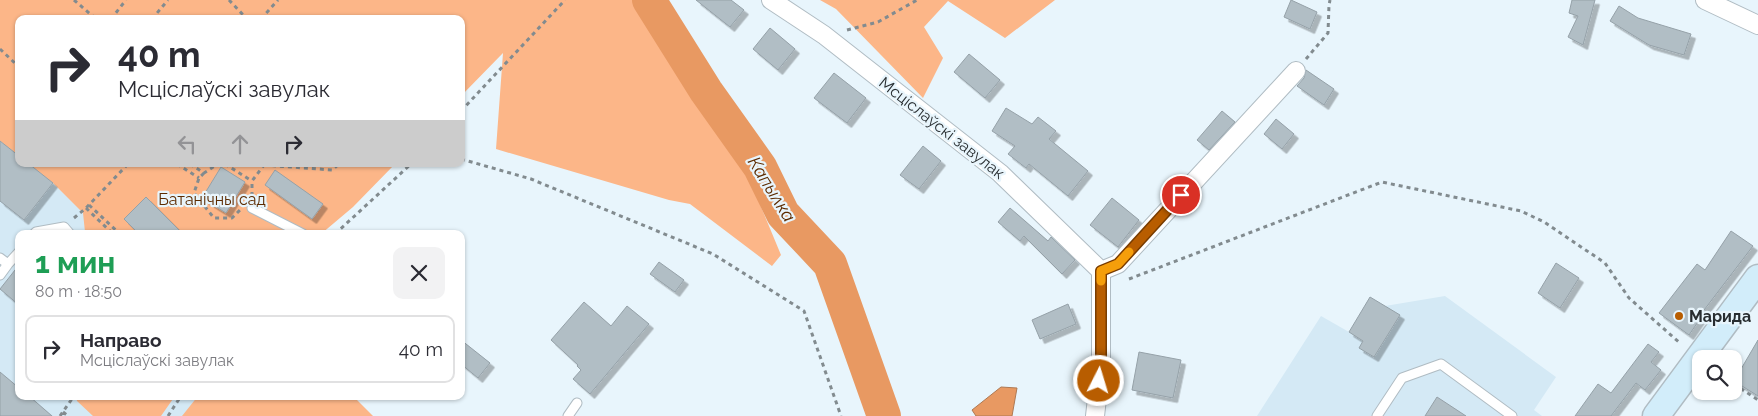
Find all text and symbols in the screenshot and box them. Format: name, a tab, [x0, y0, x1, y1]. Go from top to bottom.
text: 40 m	[118, 34, 200, 75]
icon: right	[35, 35, 100, 100]
street label: Мсціслаўскі завулак	[875, 73, 1009, 183]
text: Мсціслаўскі завулак	[118, 76, 330, 102]
icon: left	[173, 130, 201, 158]
icon: ahead	[226, 130, 254, 158]
icon: right	[279, 130, 307, 158]
water label: Капылка	[744, 153, 800, 226]
pin	[1160, 174, 1202, 216]
icon: arrive	[1167, 181, 1195, 209]
park label: Батанічны сад	[158, 190, 266, 209]
text: 1 мин	[35, 245, 115, 280]
button: close	[393, 247, 445, 299]
text: 80 m · 18:50	[35, 282, 122, 301]
place label: Марида	[1689, 307, 1751, 326]
marker: Марида	[1673, 310, 1685, 322]
text: Направо	[80, 329, 161, 351]
icon: right	[37, 335, 65, 363]
text: 40 m	[399, 338, 443, 360]
map controls	[1692, 350, 1742, 400]
button: search	[1692, 350, 1742, 400]
text: Мсціслаўскі завулак	[80, 351, 234, 370]
position arrow	[1072, 354, 1124, 406]

